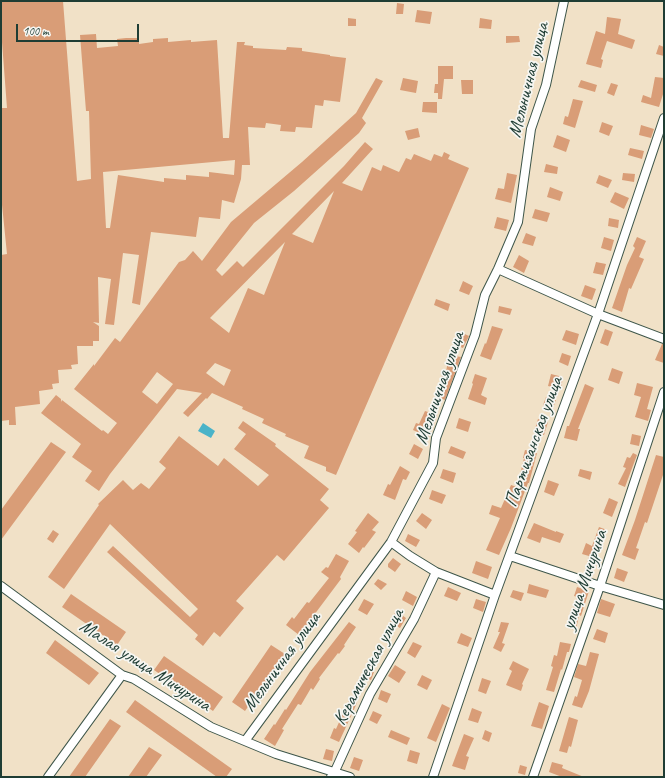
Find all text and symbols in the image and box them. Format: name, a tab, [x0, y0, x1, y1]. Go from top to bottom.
scale bar	[18, 16, 141, 42]
street label: Мельничная улица	[504, 20, 554, 140]
text: 100 m	[23, 23, 49, 39]
street label: Мельничная улица	[410, 329, 470, 447]
street label: Партизанская улица	[500, 374, 568, 510]
street label: улица Мичурина	[557, 527, 613, 633]
street label: Керамическая улица	[329, 605, 409, 729]
street label: Мельничная улица	[238, 608, 326, 716]
street label: Малая улица Мичурина	[75, 615, 215, 717]

